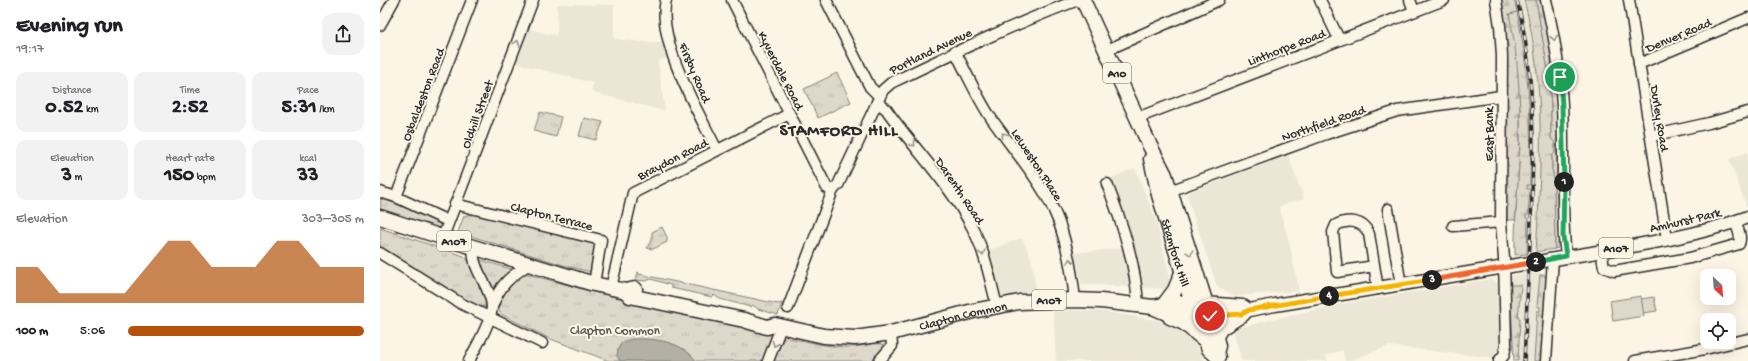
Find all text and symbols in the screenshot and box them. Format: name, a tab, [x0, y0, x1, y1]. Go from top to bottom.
button: share	[322, 13, 364, 55]
text: Evening run	[16, 14, 123, 40]
street label: Denver Road	[1643, 15, 1715, 57]
street label: Portland Avenue	[887, 26, 975, 79]
street label: Linthorpe Road	[1246, 26, 1329, 70]
street label: Kyverdale Road	[753, 29, 807, 114]
one-way arrow	[1549, 35, 1557, 41]
one-way arrow	[513, 39, 521, 46]
street label: Firsby Road	[674, 40, 714, 106]
text: 19:17	[16, 42, 44, 57]
street label: Osbaldeston Road	[400, 45, 449, 144]
pin	[1543, 60, 1577, 94]
road number: A10	[1103, 63, 1131, 83]
icon: arrive	[1549, 66, 1571, 88]
street label: Oldhill Street	[459, 77, 498, 151]
street label: Durley Road	[1646, 83, 1671, 154]
text: Distance	[53, 85, 91, 97]
text: Time	[180, 85, 200, 97]
text: Pace	[297, 85, 319, 97]
text: 0.52	[45, 97, 83, 120]
text: 2:52	[172, 97, 208, 120]
text: 5:31	[281, 97, 317, 120]
street label: Northfield Road	[1280, 103, 1369, 146]
text: km	[83, 104, 99, 116]
text: /km	[317, 104, 335, 116]
street label: East Bank	[1483, 106, 1498, 161]
district label: STAMFORD HILL	[780, 122, 899, 142]
street label: Leweston Place	[1007, 127, 1065, 204]
one-way arrow	[1001, 132, 1009, 139]
street label: Braydon Road	[635, 135, 712, 185]
one-way arrow	[908, 139, 915, 146]
text: Elevation	[50, 153, 94, 165]
text: Heart rate	[165, 153, 215, 165]
text: kcal	[299, 153, 317, 165]
street label: Darenth Road	[931, 154, 987, 229]
text: 3	[62, 165, 72, 188]
text: 150	[164, 165, 194, 188]
text: 33	[298, 165, 318, 188]
text: m	[72, 172, 82, 184]
text: bpm	[194, 172, 216, 184]
pin: 1	[1554, 172, 1574, 192]
text: 1	[1562, 176, 1566, 188]
street label: Clapton Terrace	[509, 200, 594, 235]
street label: Amhurst Park	[1649, 206, 1724, 237]
text: Elevation	[16, 212, 68, 227]
text: 303–305 m	[302, 212, 364, 227]
street label: Stamford Hill	[1157, 218, 1192, 289]
road number: A107	[437, 231, 471, 251]
road number: A107	[1599, 238, 1633, 258]
one-way arrow	[977, 249, 986, 256]
one-way arrow	[1185, 249, 1194, 256]
pin: 2	[1526, 252, 1546, 272]
text: 2	[1533, 256, 1539, 268]
one-way arrow	[1066, 258, 1075, 265]
north arrow	[1700, 269, 1736, 305]
map controls	[1700, 269, 1736, 349]
pin: 3	[1422, 270, 1442, 290]
text: 3	[1429, 274, 1435, 286]
pin: 4	[1319, 286, 1339, 306]
road number: A107	[1032, 290, 1066, 310]
text: 4	[1326, 290, 1332, 302]
street label: Clapton Common	[918, 299, 1009, 335]
pin	[1193, 299, 1227, 333]
icon: check	[1199, 305, 1221, 327]
button: locate	[1700, 313, 1736, 349]
text: 100 m	[16, 324, 48, 339]
text: 5:06	[80, 324, 105, 339]
park label: Clapton Common	[570, 324, 661, 339]
one-way arrow	[771, 341, 779, 348]

